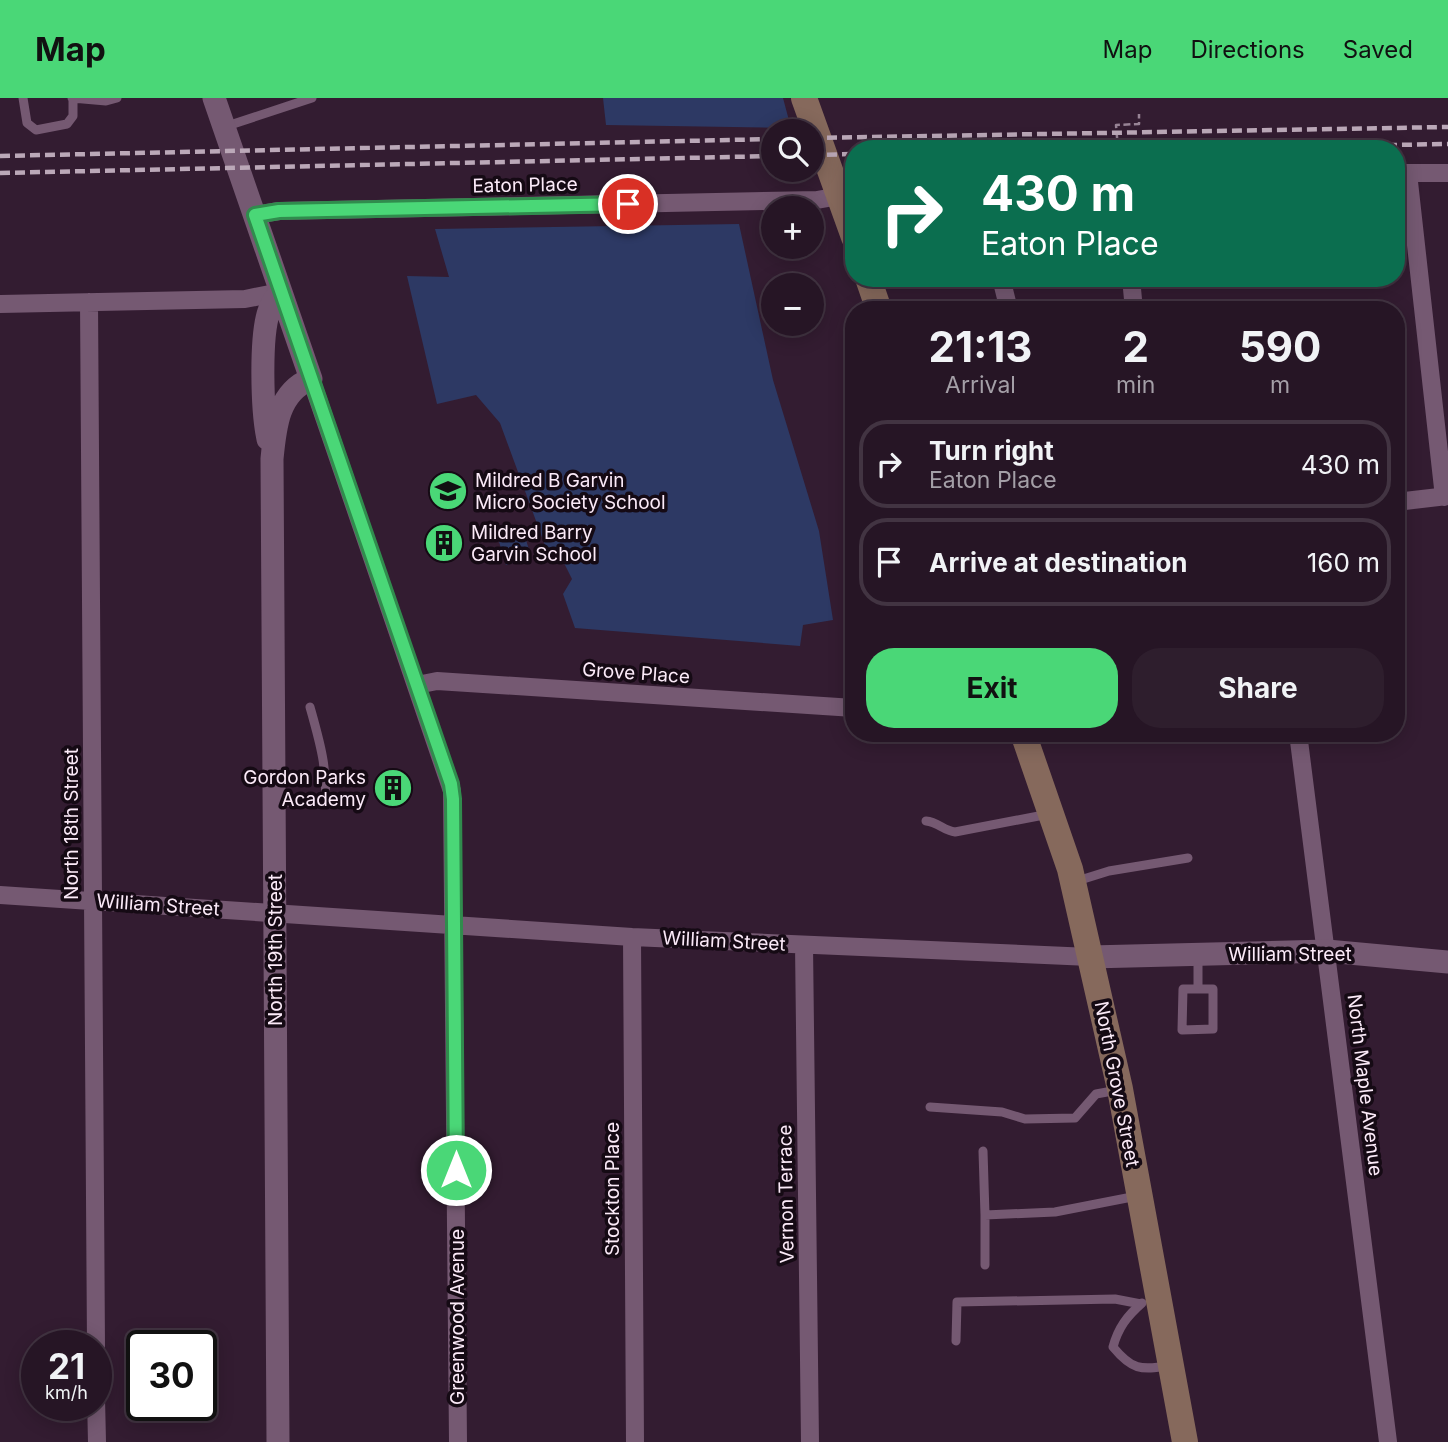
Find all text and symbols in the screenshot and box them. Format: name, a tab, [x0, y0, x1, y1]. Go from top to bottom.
text: Map	[35, 29, 106, 69]
text: Map	[1103, 35, 1152, 64]
text: Directions	[1190, 35, 1305, 64]
text: Saved	[1343, 35, 1413, 64]
map controls	[761, 119, 824, 336]
button: search	[761, 119, 824, 182]
text: 430 m	[981, 164, 1135, 223]
icon: right	[866, 168, 957, 259]
street label: Eaton Place	[472, 173, 578, 197]
pin	[598, 174, 658, 234]
icon: arrive	[609, 185, 647, 223]
button: +	[761, 196, 824, 259]
text: Eaton Place	[981, 224, 1159, 263]
button: −	[761, 273, 824, 336]
text: 21:13	[929, 321, 1032, 372]
text: 2	[1122, 321, 1149, 372]
text: 590	[1239, 321, 1321, 372]
text: Arrival	[945, 371, 1016, 399]
text: min	[1116, 371, 1155, 399]
text: m	[1270, 371, 1290, 399]
text: Turn right	[929, 435, 1054, 466]
icon: right	[870, 445, 908, 483]
text: 430 m	[1301, 449, 1380, 480]
text: Eaton Place	[929, 466, 1057, 494]
place label: Mildred B Garvin Micro Society School	[475, 469, 666, 514]
school or university icon: Mildred B Garvin Micro Society School	[427, 470, 469, 512]
place label: Mildred Barry Garvin School	[471, 521, 597, 566]
building icon: Mildred Barry Garvin School	[423, 522, 465, 564]
icon: arrive	[870, 543, 908, 581]
text: Arrive at destination	[929, 547, 1188, 578]
text: 160 m	[1307, 547, 1380, 578]
button: Exit	[866, 648, 1118, 728]
button: Share	[1132, 648, 1384, 728]
street label: Grove Place	[581, 658, 691, 688]
street label: North 18th Street	[60, 748, 83, 900]
place label: Gordon Parks Academy	[243, 766, 366, 811]
building icon: Gordon Parks Academy	[372, 767, 414, 809]
street label: North 19th Street	[264, 874, 287, 1026]
street label: William Street	[96, 889, 220, 921]
street label: William Street	[662, 926, 786, 956]
street label: William Street	[1228, 943, 1352, 966]
street label: North Maple Avenue	[1342, 993, 1388, 1177]
street label: North Grove Street	[1090, 999, 1144, 1169]
street label: Stockton Place	[601, 1122, 624, 1256]
street label: Vernon Terrace	[773, 1124, 799, 1264]
position arrow	[419, 1133, 493, 1207]
street label: Greenwood Avenue	[446, 1229, 469, 1405]
speed limit sign: 30	[126, 1330, 217, 1421]
text: 21	[48, 1345, 85, 1387]
text: km/h	[45, 1382, 88, 1403]

